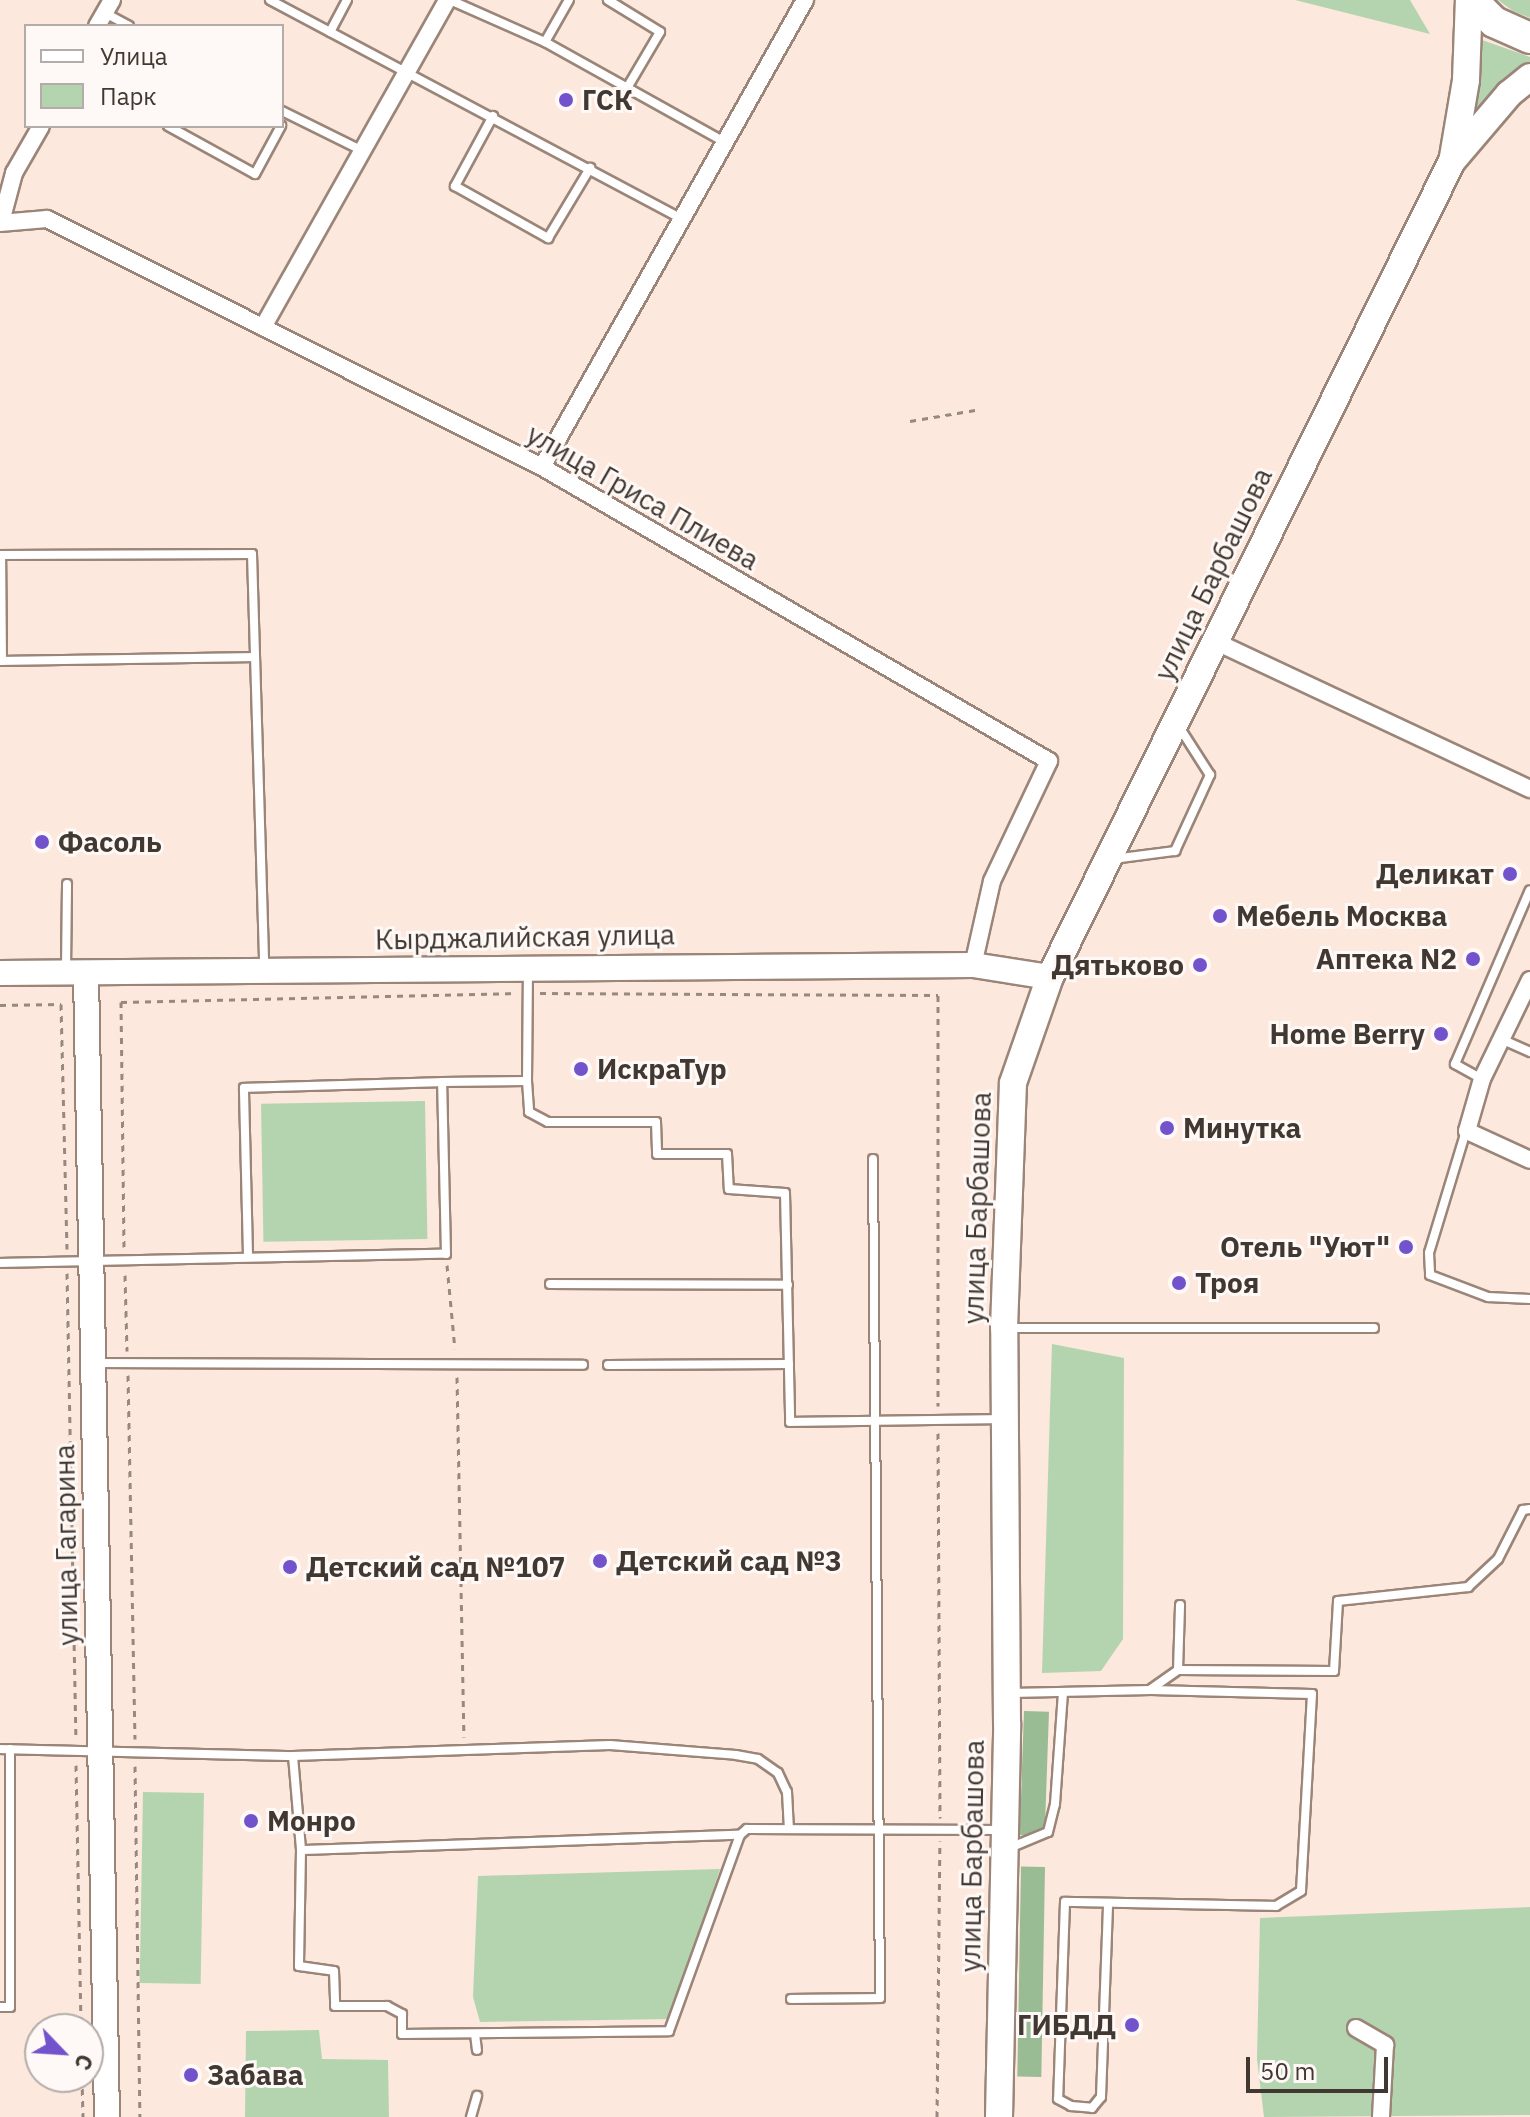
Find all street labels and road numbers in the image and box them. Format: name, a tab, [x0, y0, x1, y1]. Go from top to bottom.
street label: улица Гриса Плиева	[521, 417, 765, 577]
street label: улица Барбашова	[1147, 462, 1279, 686]
street label: Кырджалийская улица	[375, 918, 675, 956]
street label: улица Барбашова	[956, 1091, 998, 1325]
street label: улица Гагарина	[47, 1444, 85, 1646]
street label: улица Барбашова	[953, 1739, 991, 1973]

